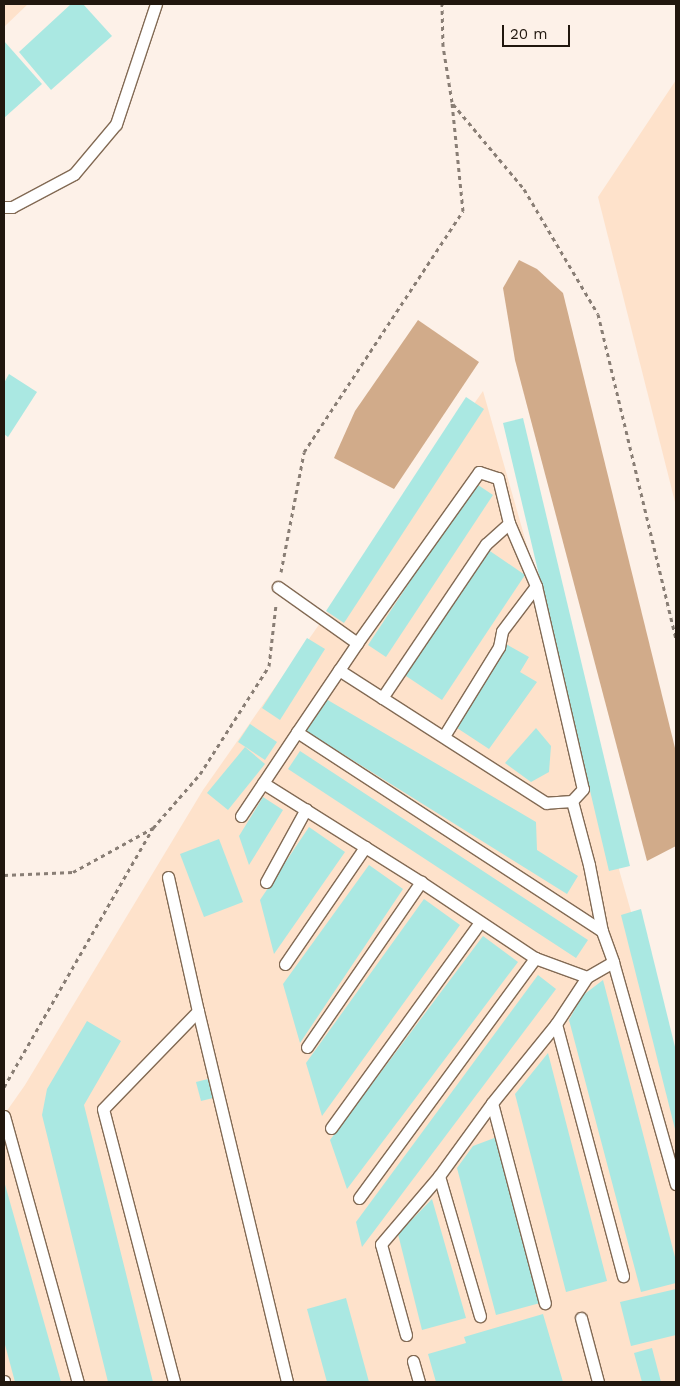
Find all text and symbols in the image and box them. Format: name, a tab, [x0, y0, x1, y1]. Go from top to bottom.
scale bar	[505, 15, 572, 47]
text: 20 m	[510, 25, 548, 43]

